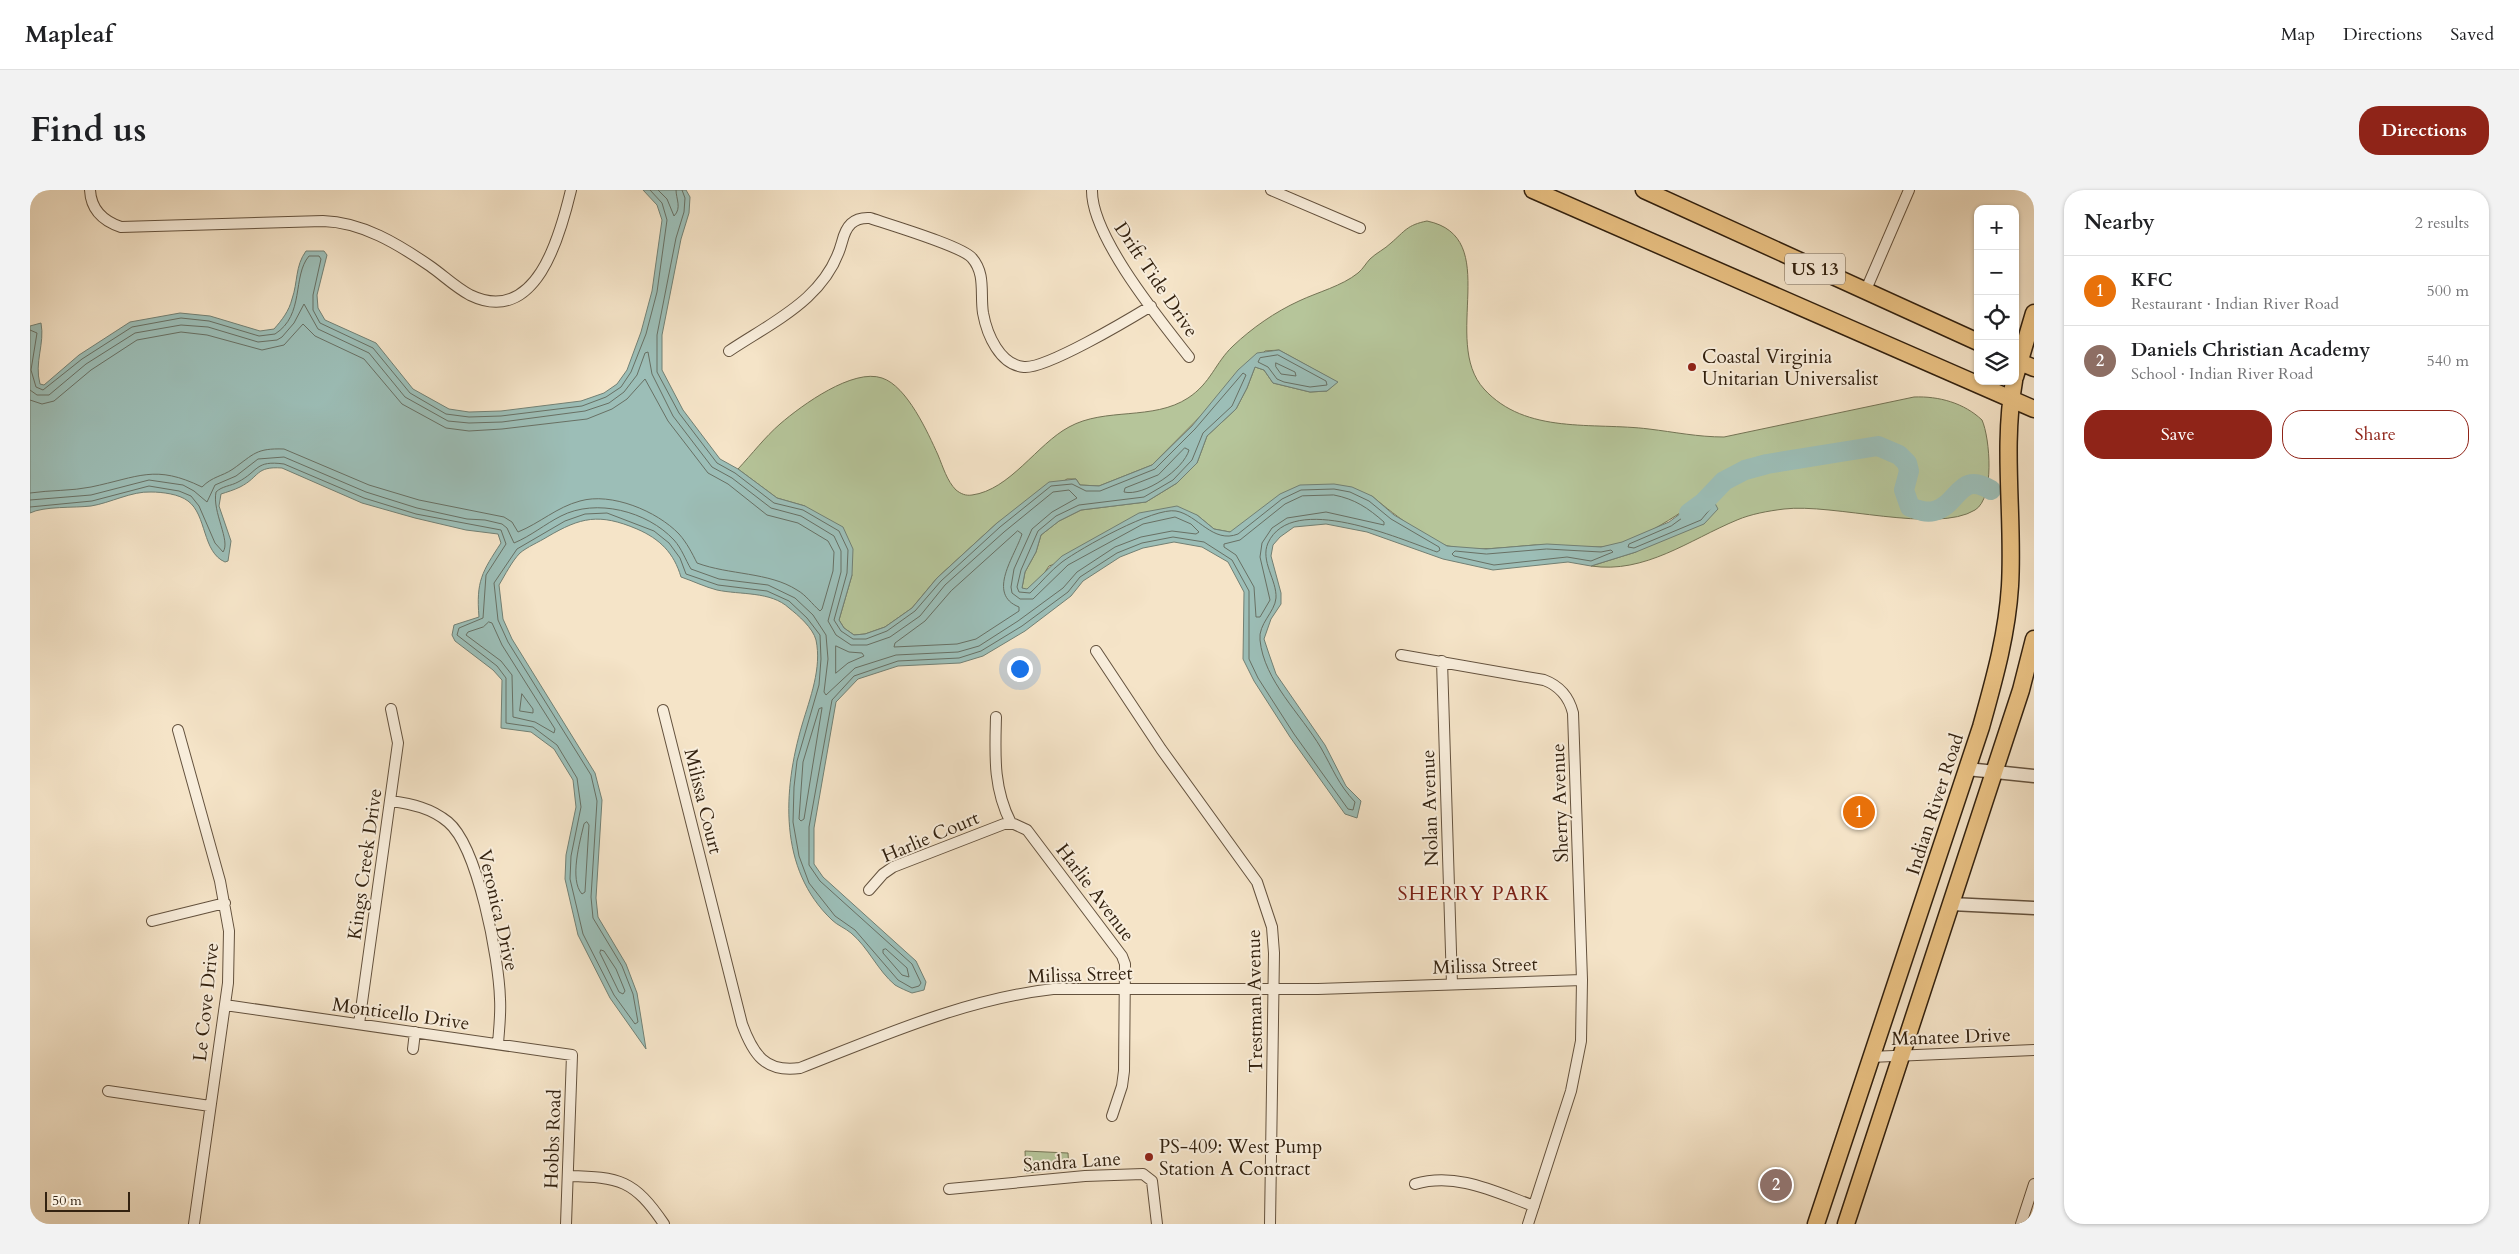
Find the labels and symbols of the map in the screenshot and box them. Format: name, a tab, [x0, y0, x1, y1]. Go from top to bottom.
street label: Drift Tide Drive	[1108, 217, 1204, 342]
road number: US 13	[1785, 254, 1845, 285]
place label: Coastal Virginia Unitarian Universalist	[1702, 344, 1878, 392]
marker: Coastal Virginia Unitarian Universalist	[1686, 361, 1698, 373]
your location	[1007, 656, 1033, 682]
street label: Indian River Road	[1900, 730, 1970, 878]
street label: Sherry Avenue	[1545, 743, 1575, 863]
street label: Milissa Court	[677, 746, 729, 857]
street label: Nolan Avenue	[1415, 749, 1445, 867]
street label: Kings Creek Drive	[342, 787, 388, 941]
pin: 1	[1843, 793, 1875, 831]
street label: Harlie Court	[878, 805, 983, 869]
street label: Harlie Avenue	[1050, 838, 1141, 947]
street label: Veronica Drive	[471, 847, 525, 973]
district label: SHERRY PARK	[1398, 880, 1550, 907]
street label: Trestman Avenue	[1241, 929, 1269, 1073]
street label: Le Cove Drive	[187, 941, 225, 1063]
street label: Milissa Street	[1432, 951, 1538, 981]
street label: Milissa Street	[1027, 960, 1133, 990]
street label: Monticello Drive	[330, 991, 471, 1037]
street label: Manatee Drive	[1891, 1022, 2011, 1052]
street label: Hobbs Road	[538, 1089, 568, 1189]
place label: PS-409: West Pump Station A Contract	[1159, 1134, 1322, 1182]
street label: Sandra Lane	[1022, 1146, 1122, 1178]
marker: PS-409: West Pump Station A Contract	[1143, 1151, 1155, 1163]
pin: 2	[1760, 1166, 1792, 1204]
scale bar	[45, 1189, 130, 1212]

